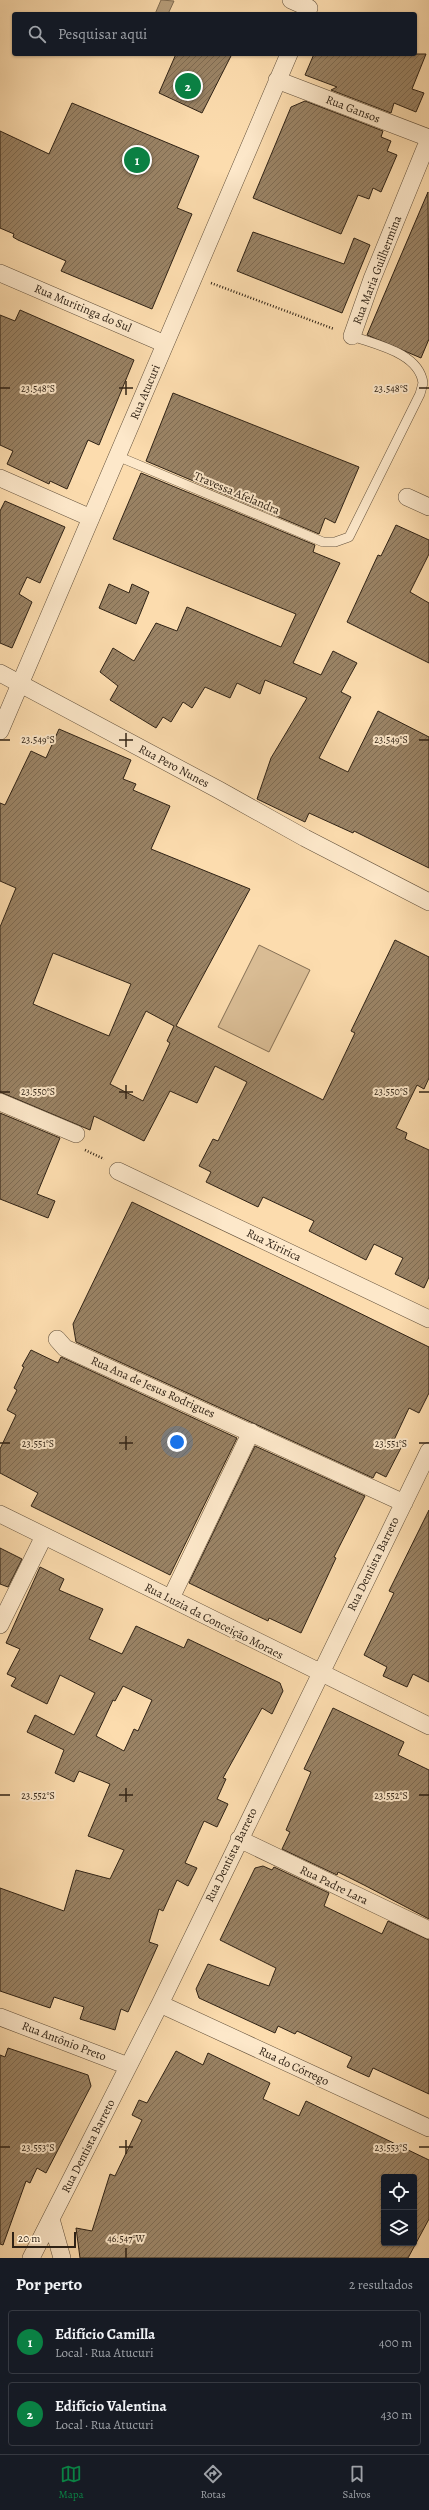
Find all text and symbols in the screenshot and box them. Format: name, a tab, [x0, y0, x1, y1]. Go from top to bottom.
search box	[12, 12, 417, 56]
icon: search	[26, 23, 48, 45]
text: Pesquisar aqui	[58, 24, 147, 44]
pin: 2	[175, 71, 201, 101]
street label: Rua Gansos	[323, 91, 383, 127]
pin: 1	[124, 145, 150, 175]
street label: Rua Maria Guilhermina	[349, 213, 405, 327]
street label: Rua Muritinga do Sul	[32, 280, 134, 336]
street label: Rua Atucuri	[126, 362, 164, 422]
text: 23.548°S	[21, 382, 55, 395]
text: 23.548°S	[374, 382, 408, 395]
street label: Travessa Afelandra	[192, 468, 283, 518]
text: 23.549°S	[21, 733, 55, 746]
text: 23.549°S	[374, 733, 408, 746]
street label: Rua Pero Nunes	[136, 741, 212, 791]
text: 23.550°S	[21, 1085, 55, 1098]
text: 23.550°S	[374, 1085, 408, 1098]
street label: Rua Xiririca	[244, 1225, 304, 1265]
street label: Rua Ana de Jesus Rodrigues	[88, 1352, 218, 1422]
your location	[167, 1432, 187, 1452]
text: 23.551°S	[22, 1437, 54, 1450]
text: 23.551°S	[375, 1437, 407, 1450]
street label: Rua Dentista Barreto	[343, 1514, 403, 1614]
street label: Rua Luzia da Conceição Moraes	[142, 1579, 286, 1663]
text: 23.552°S	[21, 1789, 55, 1802]
text: 23.552°S	[374, 1789, 408, 1802]
street label: Rua Dentista Barreto	[201, 1805, 261, 1905]
street label: Rua Padre Lara	[297, 1862, 371, 1909]
street label: Rua Antônio Preto	[19, 2018, 109, 2064]
street label: Rua do Córrego	[256, 2043, 332, 2089]
street label: Rua Dentista Barreto	[57, 2096, 119, 2196]
text: 23.553°S	[21, 2141, 55, 2154]
text: 23.553°S	[374, 2141, 408, 2154]
map controls	[381, 2174, 417, 2246]
button: locate	[381, 2174, 417, 2210]
button: layers	[381, 2210, 417, 2246]
scale bar	[12, 2230, 76, 2249]
text: 20 m	[18, 2231, 40, 2246]
text: 46.547°W	[107, 2232, 145, 2245]
text: Por perto	[16, 2273, 82, 2296]
text: 2 resultados	[349, 2276, 413, 2293]
text: Edifício Camilla	[55, 2324, 155, 2344]
text: 1	[28, 2334, 32, 2351]
text: 400 m	[379, 2334, 412, 2351]
text: Local · Rua Atucuri	[55, 2344, 154, 2361]
text: Edifício Valentina	[55, 2396, 167, 2416]
text: 2	[27, 2406, 33, 2423]
text: 430 m	[380, 2406, 412, 2423]
text: Local · Rua Atucuri	[55, 2416, 154, 2433]
tab: Mapa	[58, 2463, 84, 2502]
tab: Rotas	[201, 2463, 226, 2502]
tab: Salvos	[343, 2463, 371, 2502]

